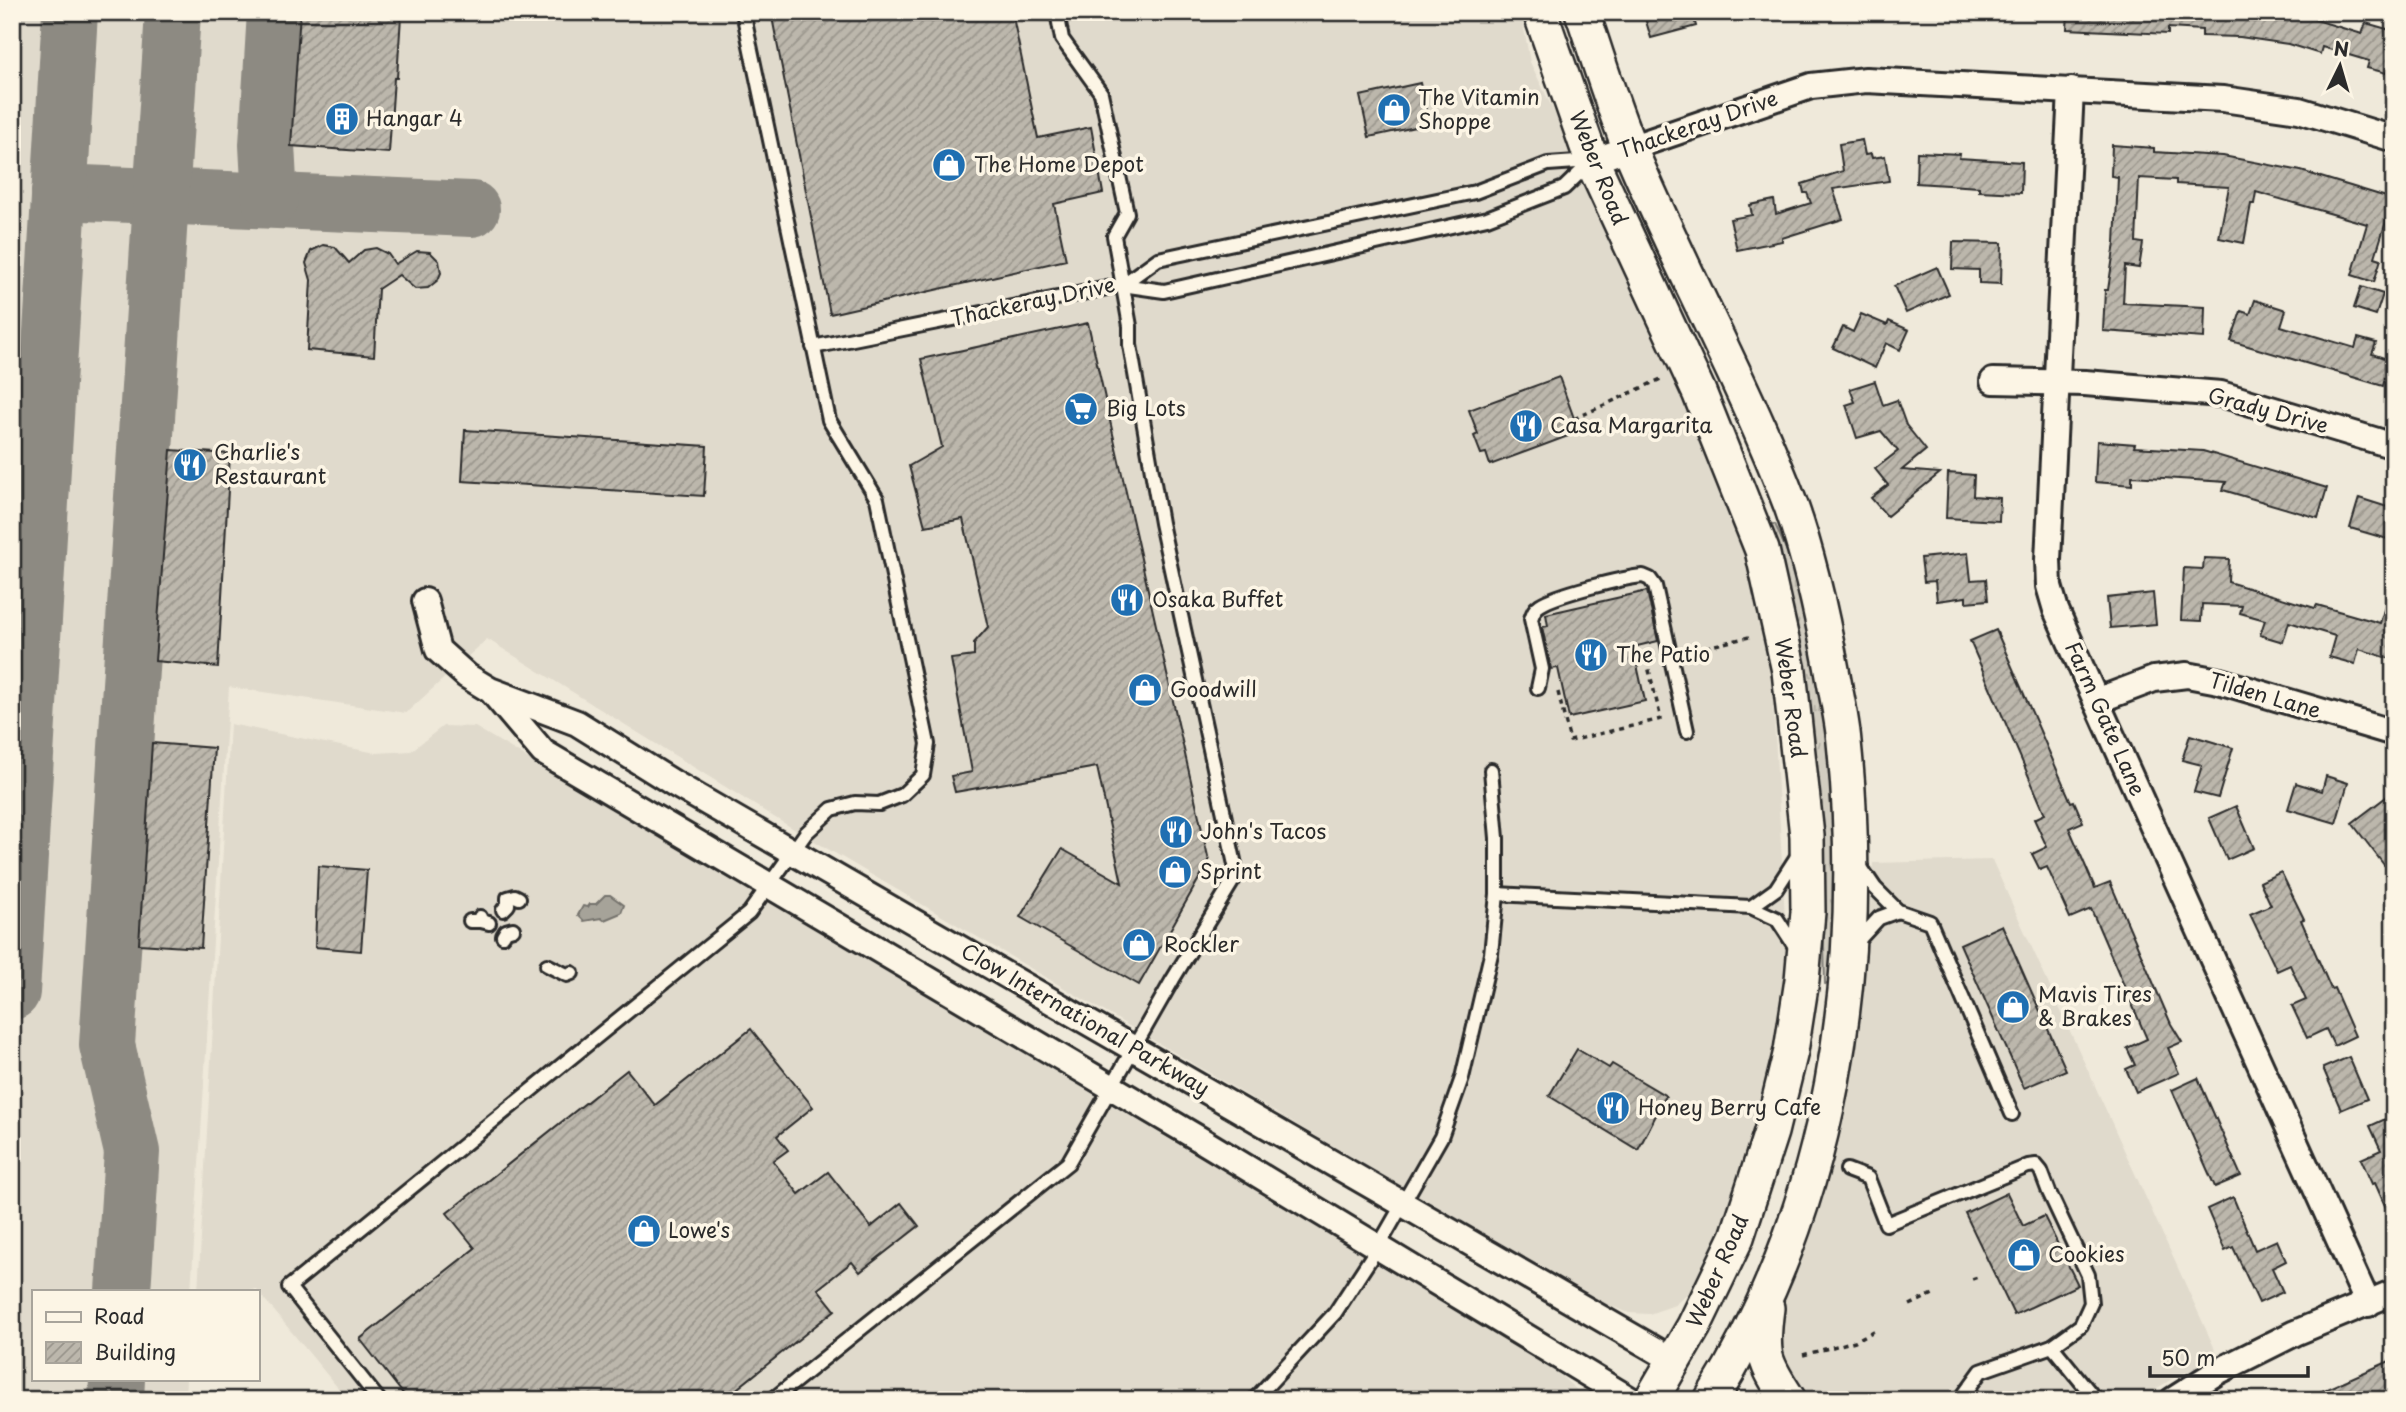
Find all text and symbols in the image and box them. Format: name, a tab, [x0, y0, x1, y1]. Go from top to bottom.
north arrow	[2304, 32, 2374, 102]
text: N	[2333, 33, 2350, 63]
place label: The Vitamin Shoppe	[1418, 80, 1540, 136]
street label: Thackeray Drive	[1613, 81, 1782, 165]
shop icon: The Vitamin Shoppe	[1375, 91, 1413, 129]
building icon: Hangar 4	[323, 100, 361, 138]
place label: Hangar 4	[366, 101, 463, 133]
street label: Weber Road	[1562, 105, 1637, 229]
shop icon: The Home Depot	[930, 146, 968, 184]
place label: The Home Depot	[974, 147, 1144, 179]
street label: Thackeray Drive	[947, 267, 1118, 333]
street label: Grady Drive	[2205, 378, 2332, 440]
supermarket icon: Big Lots	[1062, 390, 1100, 428]
place label: Big Lots	[1106, 391, 1186, 423]
restaurant icon: Casa Margarita	[1507, 407, 1545, 445]
place label: Casa Margarita	[1550, 408, 1713, 440]
place label: Charlie's Restaurant	[214, 435, 326, 491]
restaurant icon: Charlie's Restaurant	[171, 446, 209, 484]
restaurant icon: Osaka Buffet	[1108, 581, 1146, 619]
place label: Osaka Buffet	[1152, 582, 1283, 614]
restaurant icon: The Patio	[1572, 636, 1610, 674]
street label: Weber Road	[1768, 636, 1816, 760]
street label: Farm Gate Lane	[2058, 636, 2155, 801]
place label: The Patio	[1616, 637, 1710, 669]
street label: Tilden Lane	[2206, 663, 2325, 725]
shop icon: Goodwill	[1126, 671, 1164, 709]
place label: Goodwill	[1170, 672, 1257, 704]
restaurant icon: John's Tacos	[1157, 813, 1195, 851]
place label: John's Tacos	[1200, 814, 1326, 846]
shop icon: Sprint	[1156, 853, 1194, 891]
place label: Sprint	[1200, 854, 1262, 886]
shop icon: Rockler	[1120, 926, 1158, 964]
place label: Rockler	[1164, 927, 1239, 959]
street label: Clow International Parkway	[956, 934, 1216, 1103]
place label: Mavis Tires & Brakes	[2038, 977, 2152, 1033]
shop icon: Mavis Tires & Brakes	[1994, 988, 2032, 1026]
restaurant icon: Honey Berry Cafe	[1594, 1089, 1632, 1127]
place label: Honey Berry Cafe	[1638, 1090, 1821, 1122]
street label: Weber Road	[1677, 1209, 1755, 1332]
shop icon: Lowe's	[625, 1212, 663, 1250]
place label: Lowe's	[668, 1213, 730, 1245]
shop icon: Cookies	[2005, 1236, 2043, 1274]
place label: Cookies	[2048, 1237, 2125, 1269]
legend	[32, 1290, 259, 1380]
text: Road	[94, 1299, 145, 1331]
text: Building	[94, 1335, 176, 1367]
scale bar	[2150, 1335, 2308, 1379]
text: 50 m	[2161, 1341, 2215, 1373]

